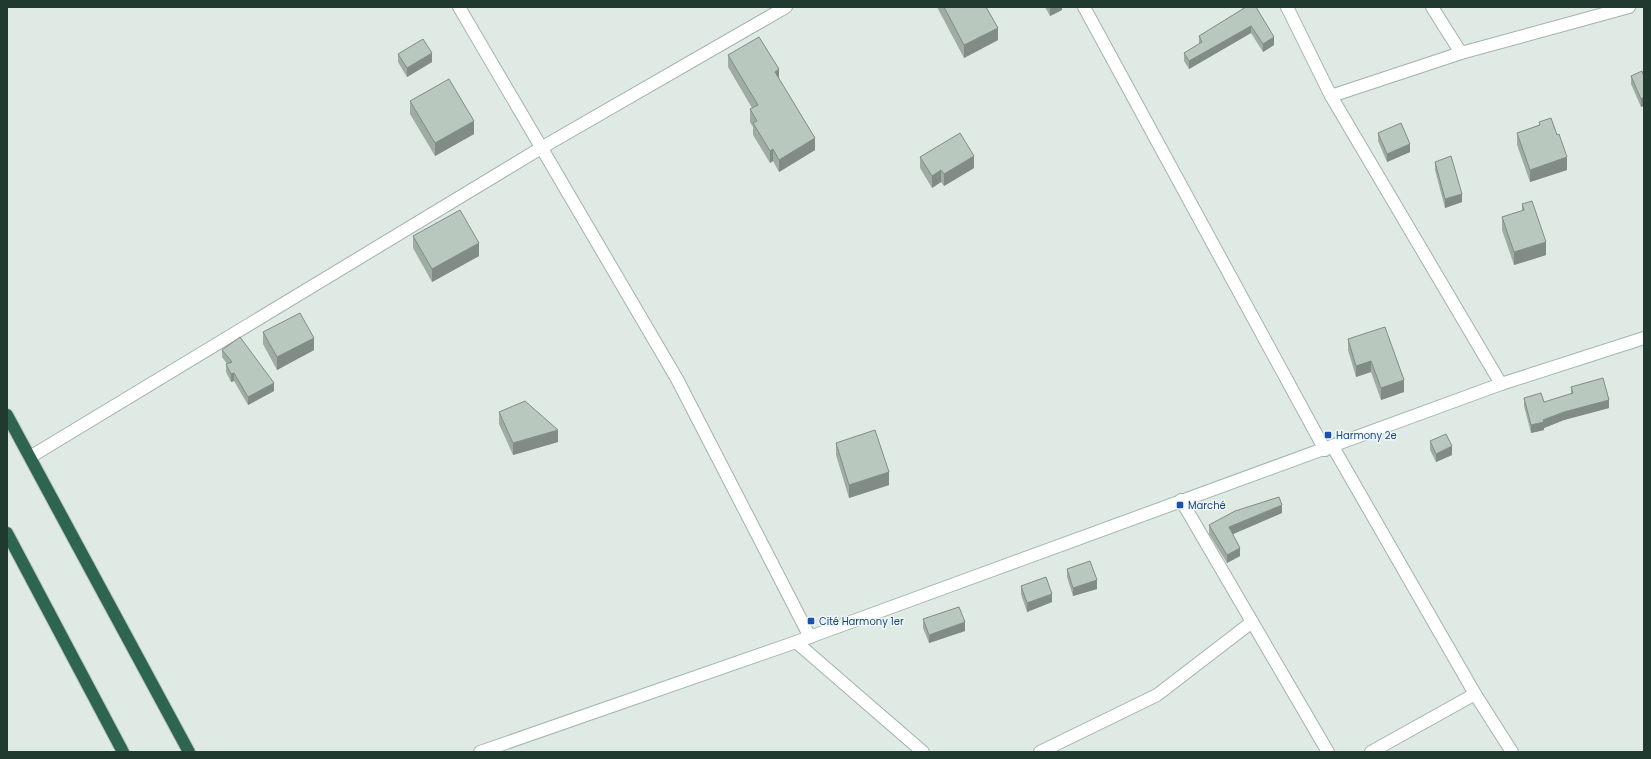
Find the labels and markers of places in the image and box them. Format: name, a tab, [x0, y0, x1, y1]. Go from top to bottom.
place label: Harmony 2e	[1336, 428, 1397, 443]
marker: Harmony 2e	[1323, 430, 1333, 440]
place label: Marché	[1188, 498, 1226, 513]
marker: Marché	[1175, 500, 1185, 510]
place label: Cité Harmony 1er	[819, 614, 904, 629]
marker: Cité Harmony 1er	[806, 616, 816, 626]

